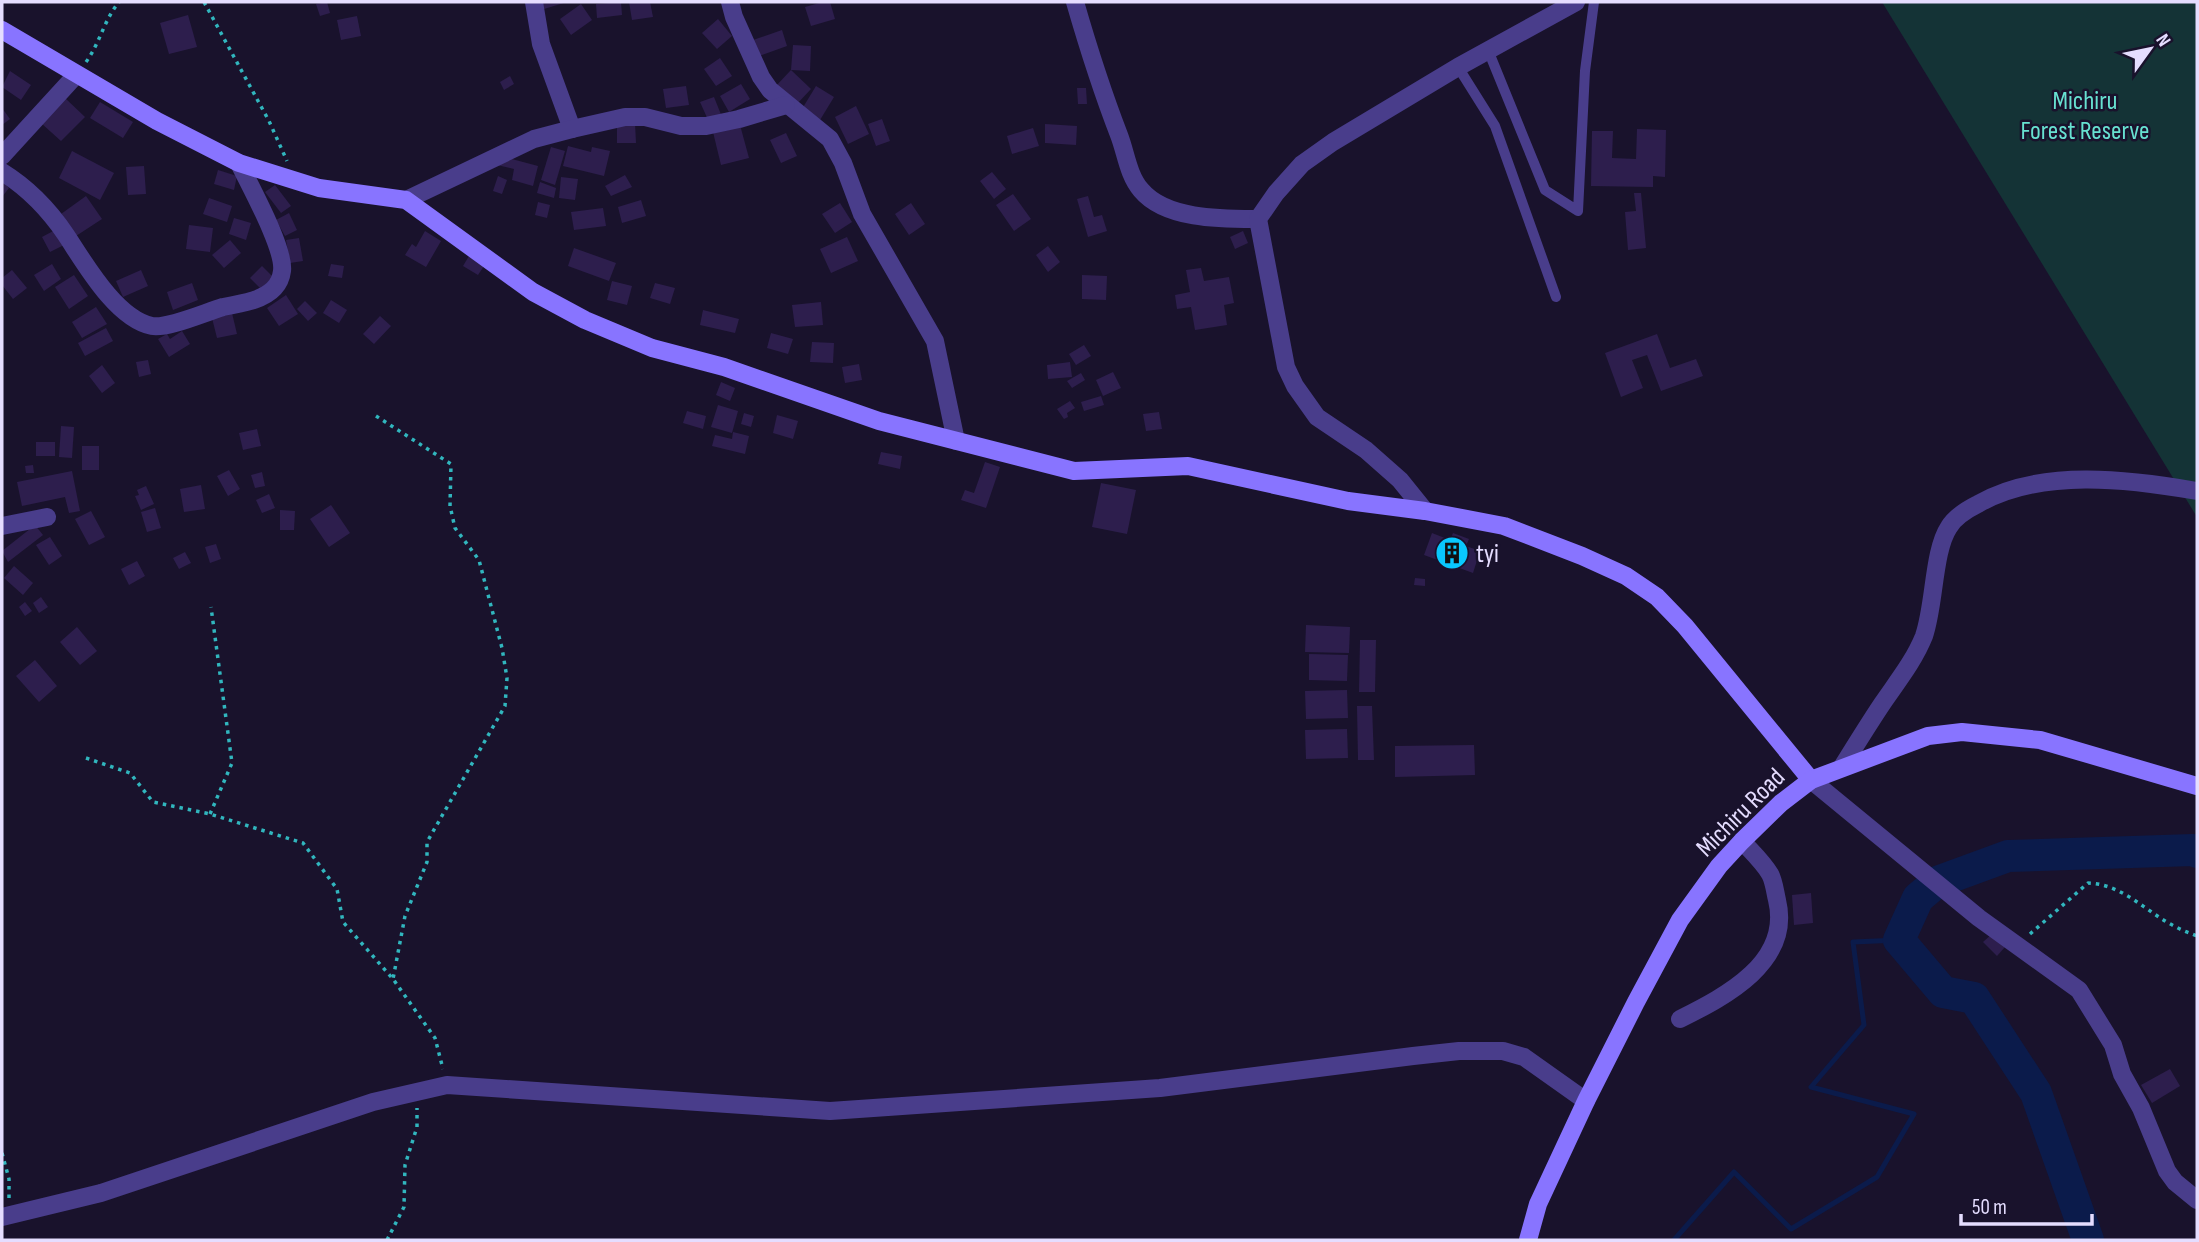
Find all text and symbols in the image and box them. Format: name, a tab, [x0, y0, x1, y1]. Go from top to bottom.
north arrow	[2115, 14, 2185, 84]
text: N	[2151, 30, 2175, 51]
park label: Michiru Forest Reserve	[2020, 86, 2150, 147]
building icon: tyi	[1433, 534, 1471, 572]
place label: tyi	[1476, 539, 1499, 570]
street label: Michiru Road	[1690, 762, 1792, 864]
scale bar	[1961, 1182, 2092, 1226]
text: 50 m	[1972, 1195, 2007, 1220]

